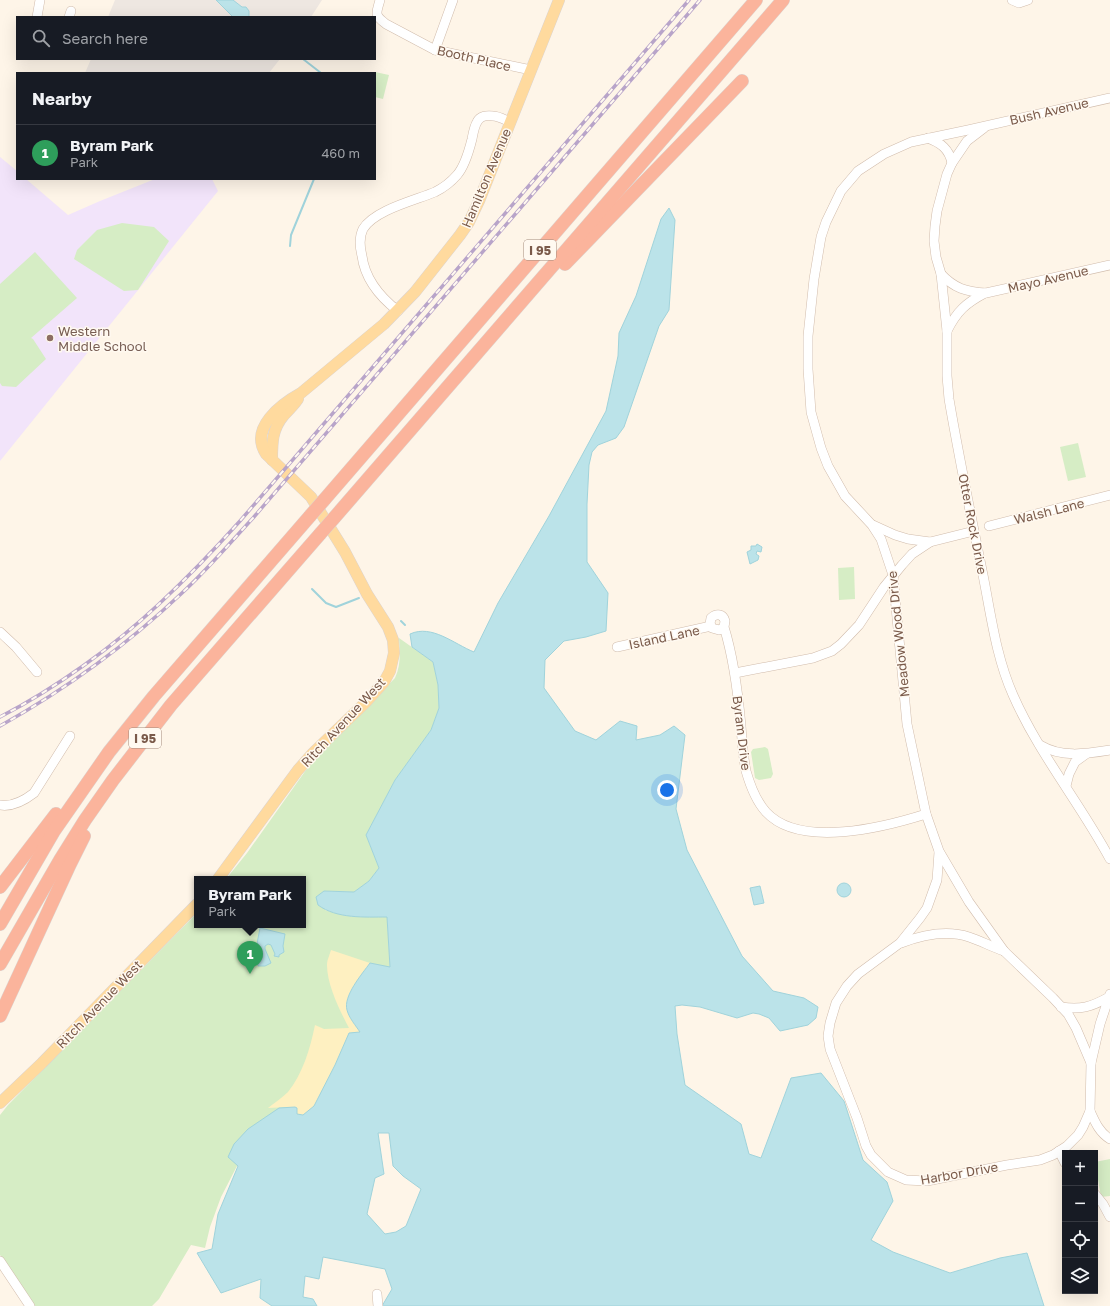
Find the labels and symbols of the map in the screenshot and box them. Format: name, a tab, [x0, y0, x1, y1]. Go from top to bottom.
street label: Booth Place	[435, 42, 513, 74]
street label: Bush Avenue	[1008, 94, 1090, 128]
street label: Hamilton Avenue	[458, 126, 514, 230]
road number: I 95	[524, 240, 556, 260]
street label: Mayo Avenue	[1006, 262, 1090, 296]
place label: Western Middle School	[58, 323, 147, 354]
marker: Western Middle School	[45, 333, 55, 343]
street label: Otter Rock Drive	[955, 472, 991, 576]
street label: Walsh Lane	[1012, 495, 1086, 527]
street label: Meadow Wood Drive	[883, 570, 913, 698]
street label: Island Lane	[627, 622, 701, 652]
street label: Ritch Avenue West	[297, 674, 389, 770]
street label: Byram Drive	[729, 695, 755, 771]
road number: I 95	[129, 728, 161, 748]
your location	[657, 780, 677, 800]
pin: 1	[237, 941, 263, 974]
street label: Ritch Avenue West	[53, 957, 145, 1051]
street label: Harbor Drive	[919, 1158, 999, 1188]

